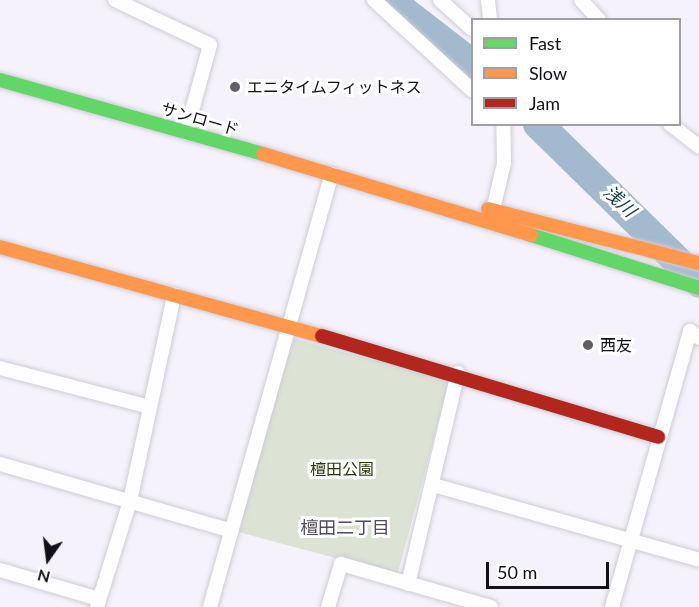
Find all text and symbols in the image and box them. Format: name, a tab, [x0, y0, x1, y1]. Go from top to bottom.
legend	[471, 18, 681, 126]
text: Fast	[529, 32, 561, 54]
text: Slow	[529, 62, 567, 84]
place label: エニタイムフィットネス	[247, 77, 423, 97]
marker: エニタイムフィットネス	[228, 80, 242, 94]
text: Jam	[529, 92, 560, 114]
street label: サンロード	[159, 99, 241, 139]
water label: 浅川	[599, 181, 641, 221]
place label: 西友	[600, 335, 632, 355]
marker: 西友	[581, 338, 595, 352]
park label: 檀田公園	[310, 459, 374, 479]
district label: 檀田二丁目	[300, 516, 390, 538]
north arrow	[18, 529, 78, 589]
scale bar	[489, 550, 612, 588]
text: 50 m	[497, 561, 537, 583]
text: N	[35, 566, 52, 588]

